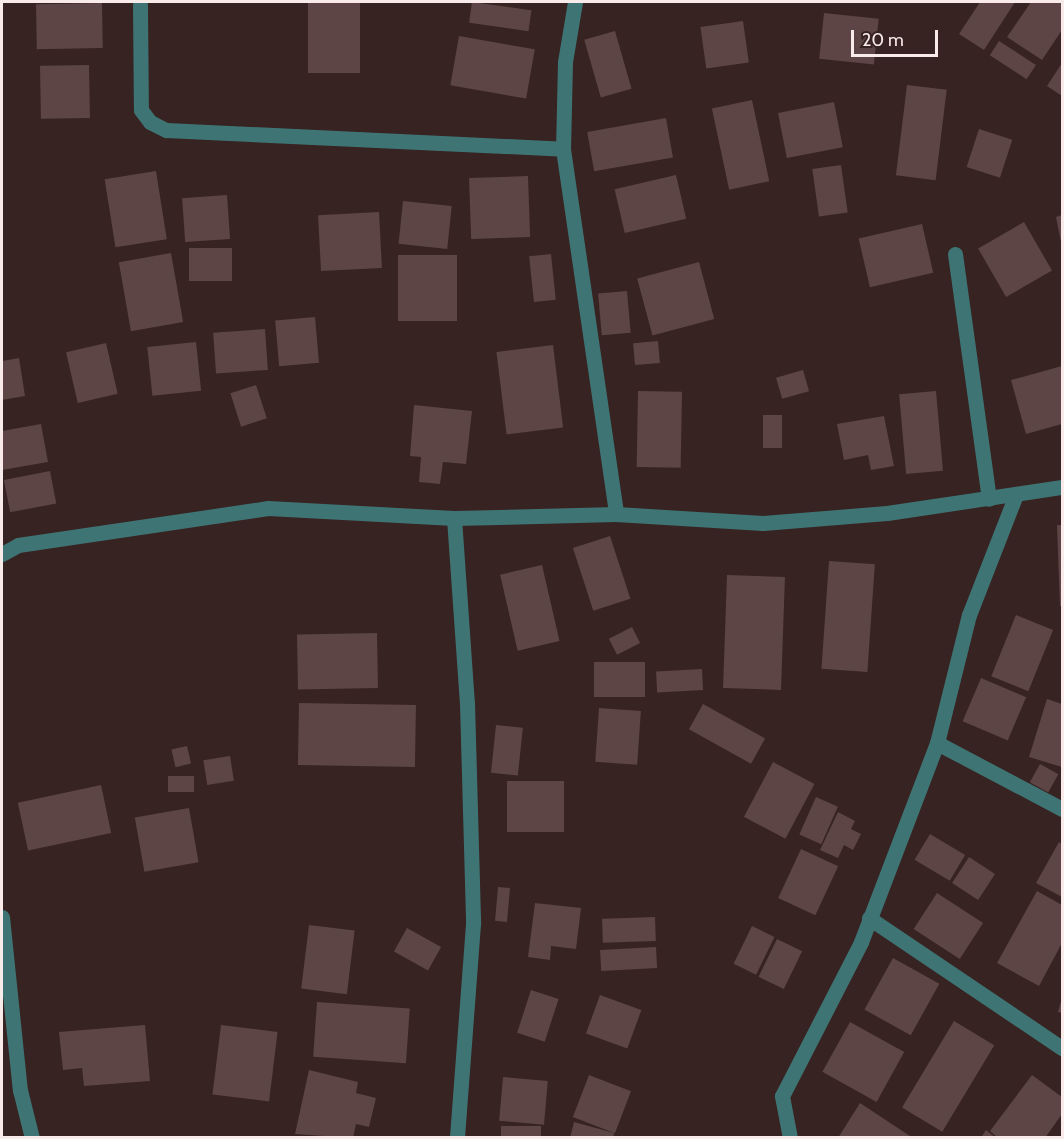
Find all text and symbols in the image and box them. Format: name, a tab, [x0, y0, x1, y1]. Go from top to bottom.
scale bar	[854, 18, 941, 56]
text: 20 m	[862, 29, 904, 51]

